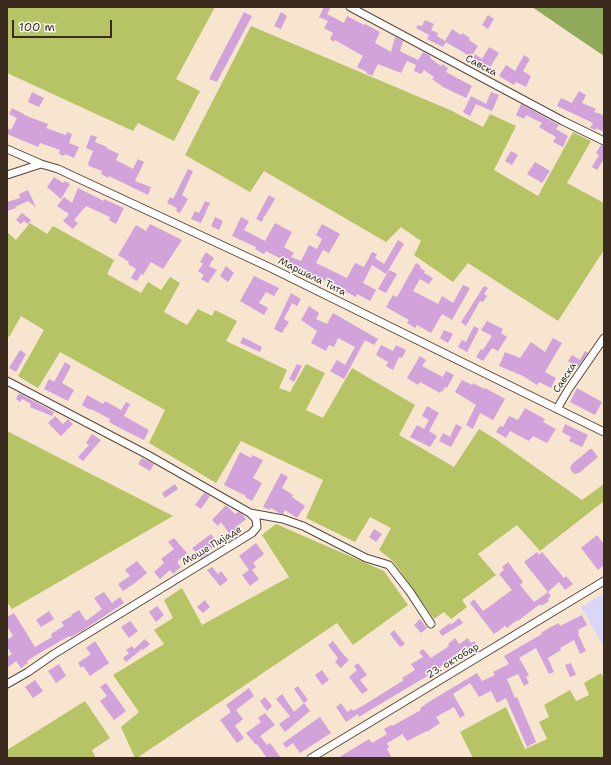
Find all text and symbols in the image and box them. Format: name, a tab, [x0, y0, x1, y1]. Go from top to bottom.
scale bar	[14, 12, 114, 38]
text: 100 m	[19, 19, 55, 35]
street label: Савска	[463, 53, 499, 79]
street label: Маршала Тита	[276, 255, 348, 299]
street label: Савска	[551, 361, 579, 395]
street label: Моше Пијаде	[180, 523, 244, 569]
street label: 23. октобар	[425, 641, 481, 681]

